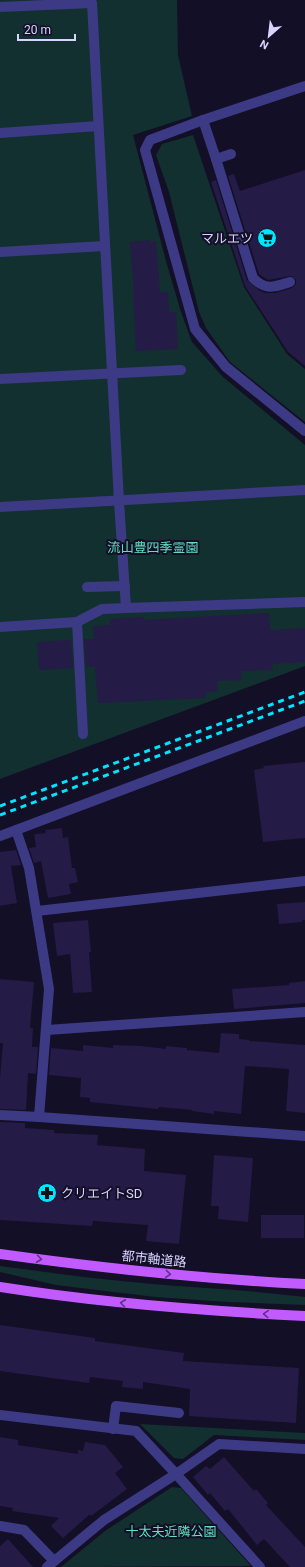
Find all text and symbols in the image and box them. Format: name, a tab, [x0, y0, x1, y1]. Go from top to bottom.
scale bar	[18, 16, 75, 42]
north arrow	[249, 16, 289, 56]
text: 20 m	[24, 23, 51, 37]
text: N	[258, 37, 271, 52]
supermarket icon: マルエツ	[256, 227, 278, 249]
place label: マルエツ	[201, 231, 253, 246]
park label: 流山豊四季霊園	[107, 540, 199, 555]
pharmacy icon: クリエイトSD	[36, 1182, 58, 1204]
place label: クリエイトSD	[61, 1186, 142, 1201]
street label: 都市軸道路	[121, 1248, 187, 1270]
one-way arrow	[36, 1254, 42, 1263]
one-way arrow	[165, 1269, 171, 1278]
one-way arrow	[119, 1299, 126, 1308]
one-way arrow	[263, 1310, 269, 1319]
park label: 十太夫近隣公園	[125, 1524, 217, 1539]

